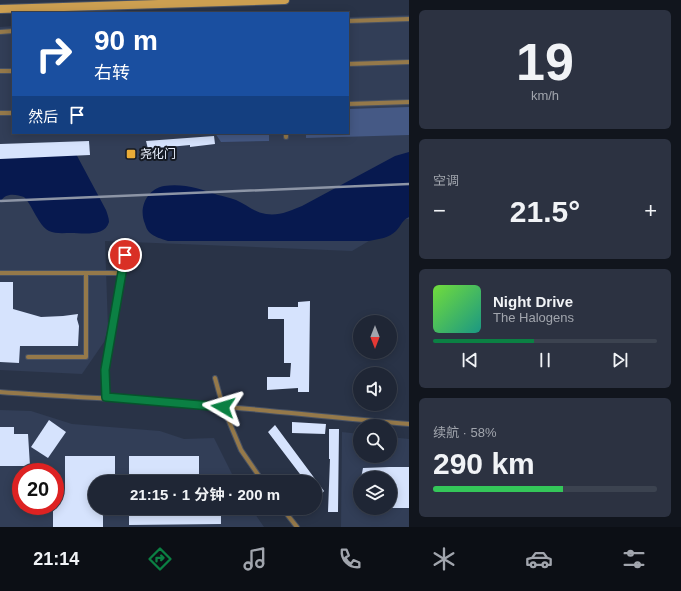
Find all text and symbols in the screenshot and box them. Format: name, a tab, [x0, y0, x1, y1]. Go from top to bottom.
text: 90 m	[94, 25, 158, 56]
icon: right	[28, 28, 80, 80]
text: 19	[516, 33, 574, 91]
text: 右转	[94, 63, 130, 83]
text: km/h	[531, 88, 559, 103]
icon: arrive	[66, 104, 88, 126]
text: 然后	[28, 108, 58, 125]
place label: 尧化门	[140, 147, 176, 161]
marker: 尧化门	[125, 148, 137, 160]
text: 空调	[433, 173, 459, 188]
text: 21.5°	[510, 195, 580, 228]
text: −	[433, 198, 446, 223]
text: +	[644, 198, 657, 223]
pin	[108, 238, 142, 272]
icon: arrive	[114, 244, 136, 266]
text: Night Drive	[493, 293, 573, 310]
text: The Halogens	[493, 310, 574, 325]
north arrow	[353, 315, 397, 359]
map controls	[353, 315, 397, 515]
icon: previous	[459, 349, 481, 371]
icon: pause	[534, 349, 556, 371]
icon: next	[609, 349, 631, 371]
button: sound	[353, 367, 397, 411]
position arrow	[202, 386, 244, 428]
button: search	[353, 419, 397, 463]
text: 续航 · 58%	[433, 425, 497, 440]
text: 290 km	[433, 447, 535, 480]
speed limit sign: 20	[12, 463, 64, 515]
button: layers	[353, 471, 397, 515]
text: 21:15 · 1 分钟 · 200 m	[130, 486, 280, 503]
icon: directions	[146, 545, 174, 573]
icon: music	[241, 545, 269, 573]
icon: phone	[336, 545, 364, 573]
icon: climate	[430, 545, 458, 573]
icon: car	[525, 545, 553, 573]
icon: filters	[620, 545, 648, 573]
text: 21:14	[33, 549, 79, 569]

